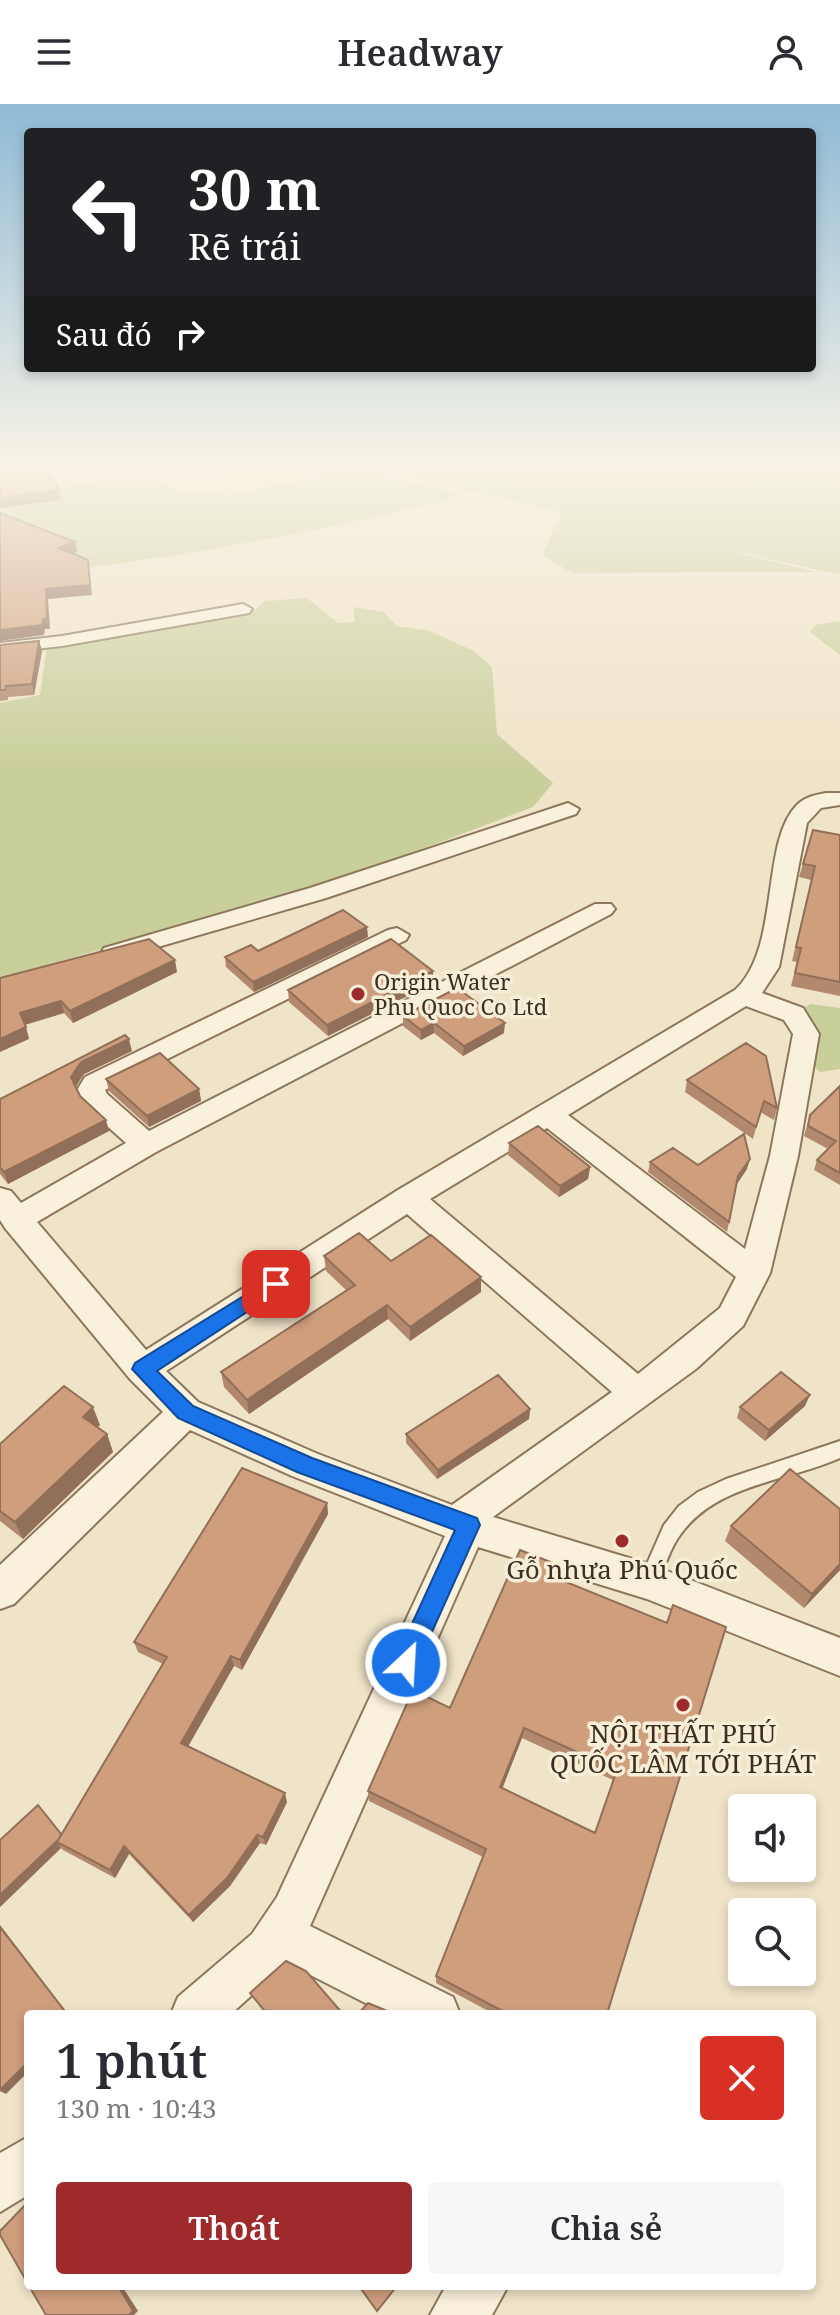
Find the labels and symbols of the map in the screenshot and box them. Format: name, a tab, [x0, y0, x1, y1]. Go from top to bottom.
place label: Origin Water Phu Quoc Co Ltd	[374, 966, 548, 1021]
marker: Origin Water Phu Quoc Co Ltd	[349, 985, 367, 1003]
pin	[242, 1250, 310, 1318]
marker: Gỗ nhựa Phú Quốc	[613, 1532, 631, 1550]
place label: Gỗ nhựa Phú Quốc	[506, 1551, 738, 1587]
position arrow	[364, 1621, 448, 1705]
marker: NỘI THẤT PHÚ QUỐC LÂM TỚI PHÁT	[674, 1696, 692, 1714]
place label: NỘI THẤT PHÚ QUỐC LÂM TỚI PHÁT	[550, 1715, 816, 1781]

